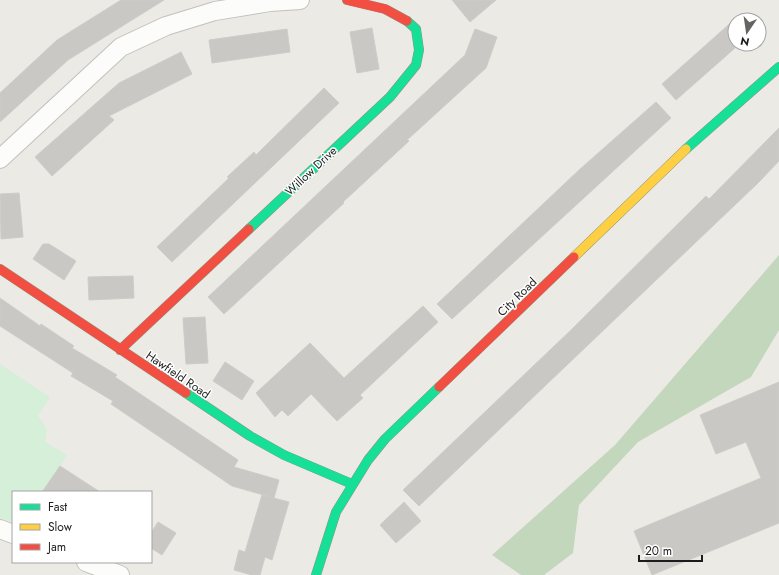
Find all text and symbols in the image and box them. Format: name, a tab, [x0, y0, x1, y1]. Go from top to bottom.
north arrow	[727, 12, 767, 52]
text: N	[739, 33, 751, 51]
street label: Willow Drive	[281, 142, 341, 200]
street label: City Road	[493, 274, 541, 320]
street label: Hawfield Road	[142, 347, 214, 403]
legend	[12, 491, 152, 563]
text: Fast	[48, 498, 67, 516]
text: Slow	[48, 518, 73, 536]
scale bar	[639, 537, 702, 563]
text: Jam	[46, 538, 66, 556]
text: 20 m	[645, 542, 672, 560]

